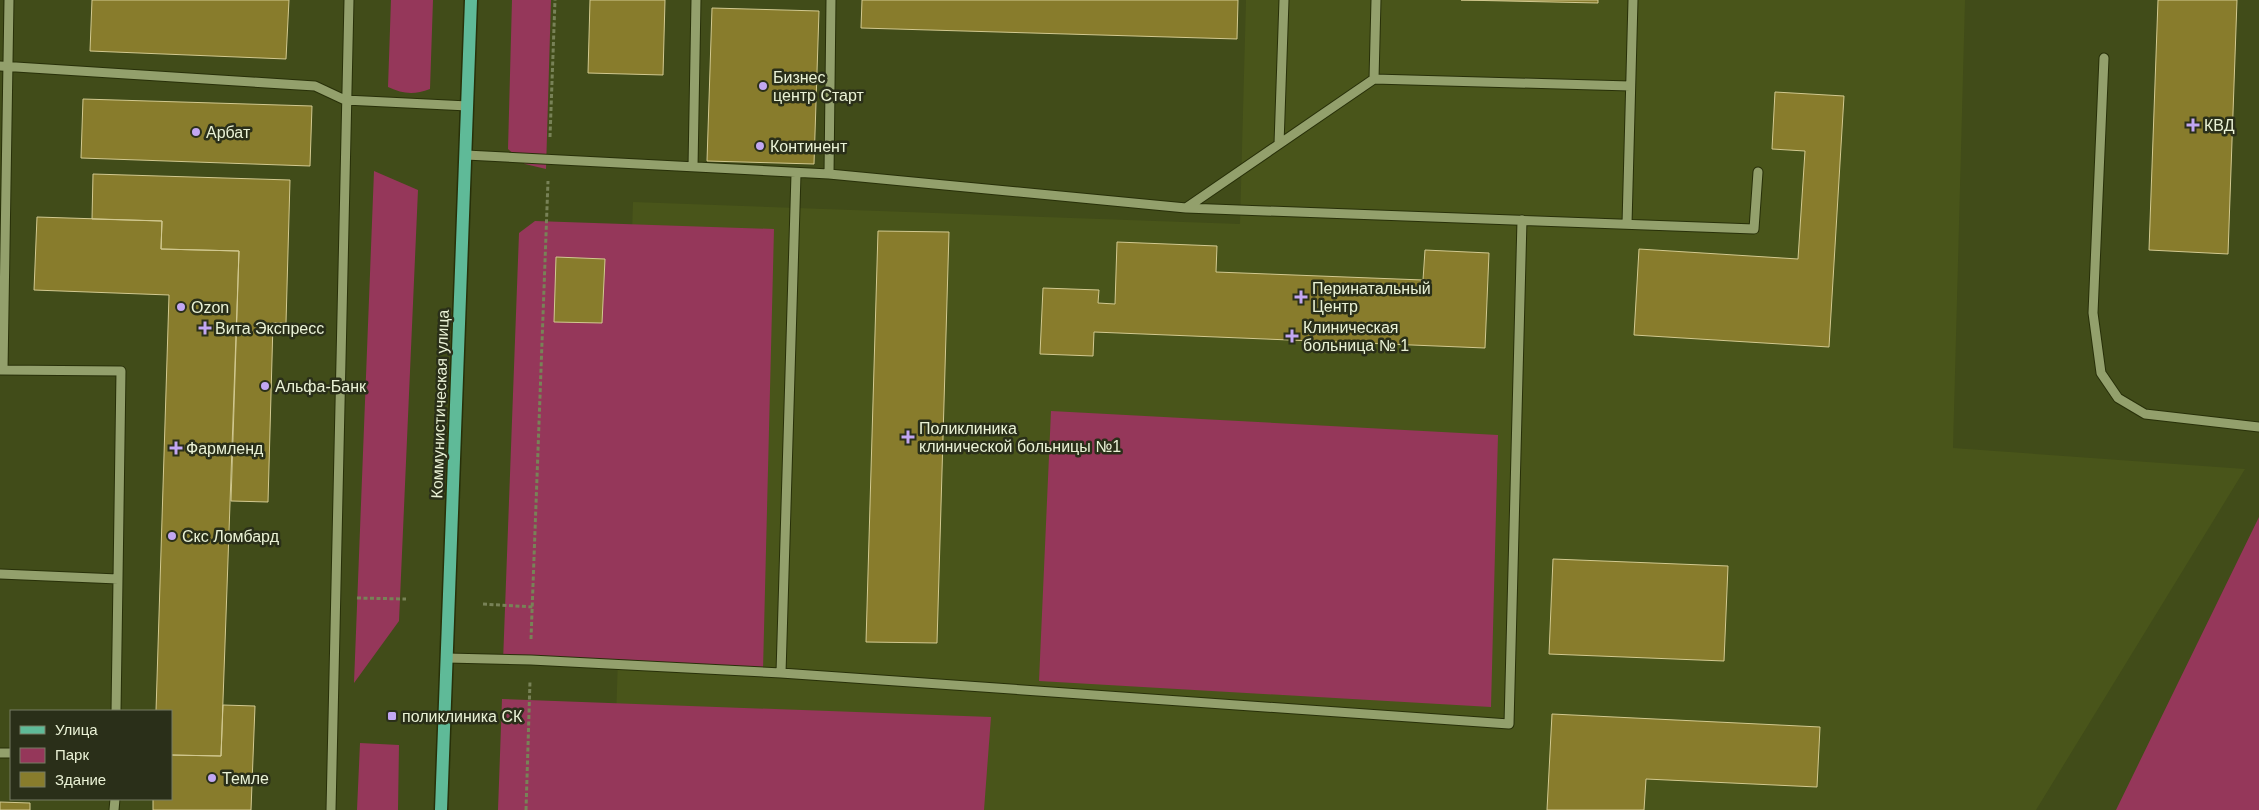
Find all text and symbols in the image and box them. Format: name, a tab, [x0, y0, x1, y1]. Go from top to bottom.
place label: Бизнес центр Старт	[773, 69, 865, 104]
marker: Бизнес центр Старт	[757, 80, 769, 92]
place label: КВД	[2204, 117, 2235, 134]
marker: КВД	[2186, 118, 2200, 132]
place label: Арбат	[206, 124, 251, 141]
marker: Арбат	[190, 126, 202, 138]
place label: Континент	[770, 138, 848, 155]
marker: Континент	[754, 140, 766, 152]
place label: Перинатальный Центр	[1312, 280, 1431, 315]
marker: Перинатальный Центр	[1294, 290, 1308, 304]
place label: Ozon	[191, 299, 229, 316]
marker: Ozon	[175, 301, 187, 313]
street label: Коммунистическая улица	[428, 309, 452, 499]
place label: Клиническая больница № 1	[1303, 319, 1409, 354]
place label: Вита Экспресс	[215, 320, 324, 337]
marker: Вита Экспресс	[199, 322, 211, 334]
marker: Клиническая больница № 1	[1285, 329, 1299, 343]
place label: Альфа-Банк	[275, 378, 367, 395]
marker: Альфа-Банк	[259, 380, 271, 392]
place label: Поликлиника клинической больницы №1	[919, 420, 1121, 455]
marker: Поликлиника клинической больницы №1	[901, 430, 915, 444]
place label: Фармленд	[186, 440, 264, 457]
marker: Фармленд	[170, 442, 182, 454]
place label: Скс Ломбард	[182, 528, 280, 545]
marker: Скс Ломбард	[166, 530, 178, 542]
place label: поликлиника СК	[402, 708, 523, 725]
legend	[10, 710, 172, 800]
marker: поликлиника СК	[386, 710, 398, 722]
text: Улица	[55, 721, 98, 738]
text: Парк	[55, 746, 89, 763]
place label: Темле	[222, 770, 269, 787]
text: Здание	[55, 771, 106, 788]
marker: Темле	[206, 772, 218, 784]

